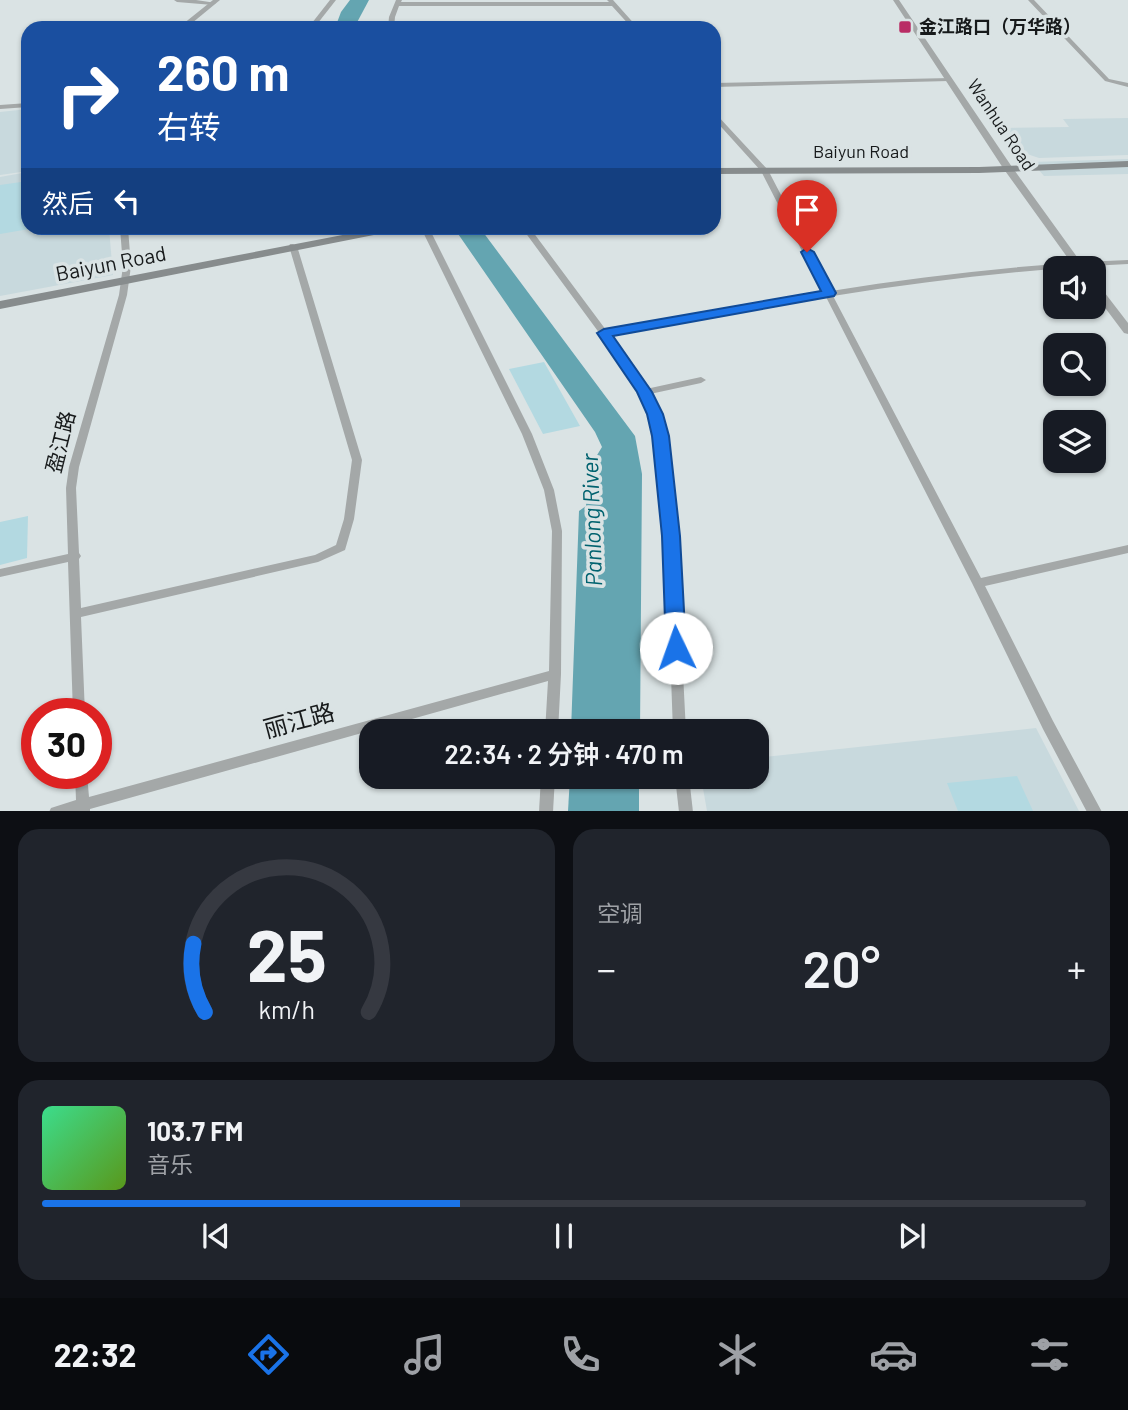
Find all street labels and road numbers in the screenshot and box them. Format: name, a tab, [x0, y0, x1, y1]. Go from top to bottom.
street label: Wanhua Road	[963, 74, 1041, 174]
street label: Baiyun Road	[813, 140, 909, 162]
street label: Baiyun Road	[53, 240, 168, 285]
street label: 盈江路	[40, 408, 79, 475]
street label: 丽江路	[260, 696, 337, 743]

